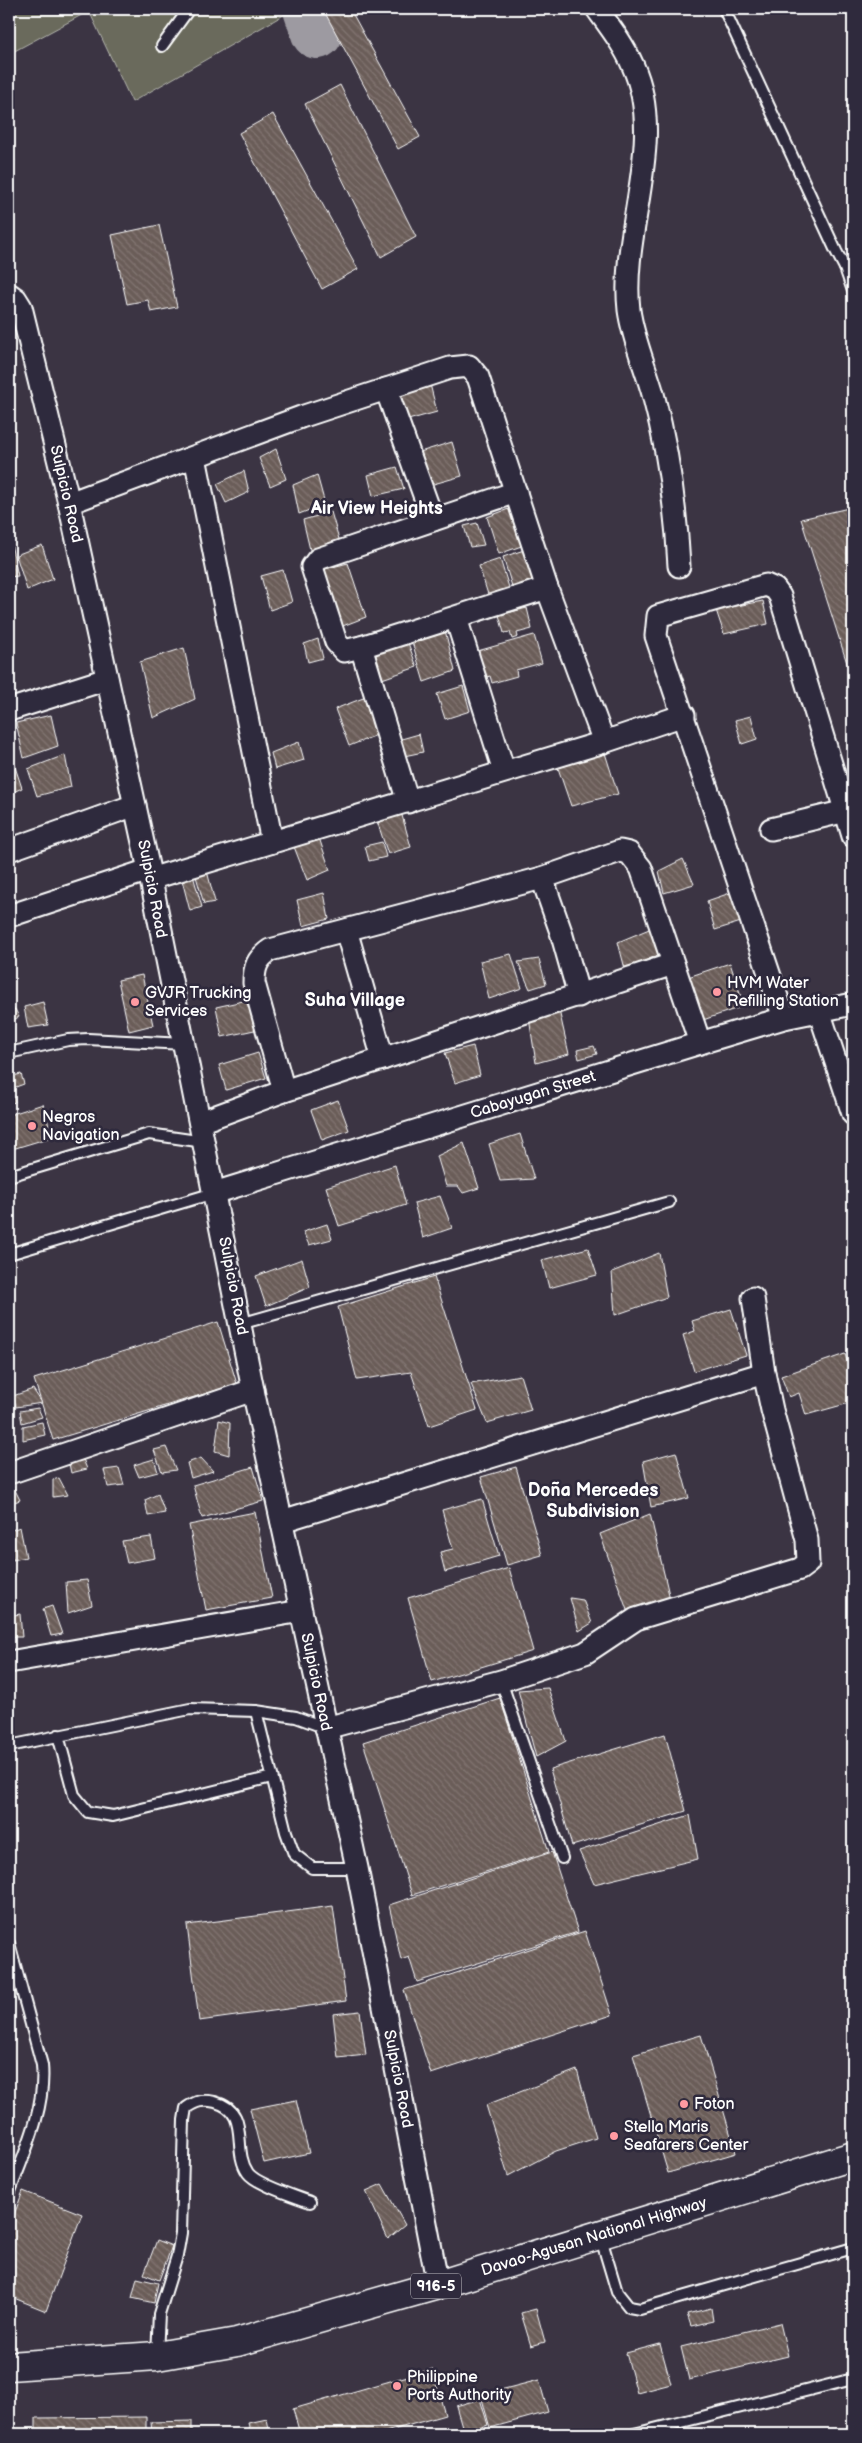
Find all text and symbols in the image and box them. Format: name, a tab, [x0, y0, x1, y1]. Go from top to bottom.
street label: Sulpicio Road	[46, 443, 86, 545]
district label: Air View Heights	[310, 498, 443, 519]
street label: Sulpicio Road	[133, 838, 171, 940]
place label: HVM Water Refilling Station	[727, 974, 839, 1011]
place label: GVJR Trucking Services	[145, 984, 251, 1021]
marker: HVM Water Refilling Station	[711, 986, 723, 998]
district label: Suha Village	[305, 990, 405, 1011]
marker: GVJR Trucking Services	[129, 996, 141, 1008]
street label: Cabayugan Street	[468, 1067, 598, 1123]
place label: Negros Navigation	[42, 1108, 120, 1145]
marker: Negros Navigation	[26, 1120, 38, 1132]
street label: Sulpicio Road	[214, 1235, 252, 1337]
district label: Doña Mercedes Subdivision	[528, 1480, 658, 1522]
street label: Sulpicio Road	[296, 1631, 336, 1733]
street label: Sulpicio Road	[379, 2028, 417, 2130]
place label: Foton	[694, 2095, 735, 2114]
marker: Foton	[678, 2098, 690, 2110]
place label: Stella Maris Seafarers Center	[624, 2118, 748, 2155]
marker: Stella Maris Seafarers Center	[608, 2130, 620, 2142]
street label: Davao-Agusan National Highway	[479, 2193, 710, 2280]
road number: 916-5	[411, 2274, 461, 2298]
place label: Philippine Ports Authority	[407, 2368, 512, 2405]
marker: Philippine Ports Authority	[391, 2380, 403, 2392]

